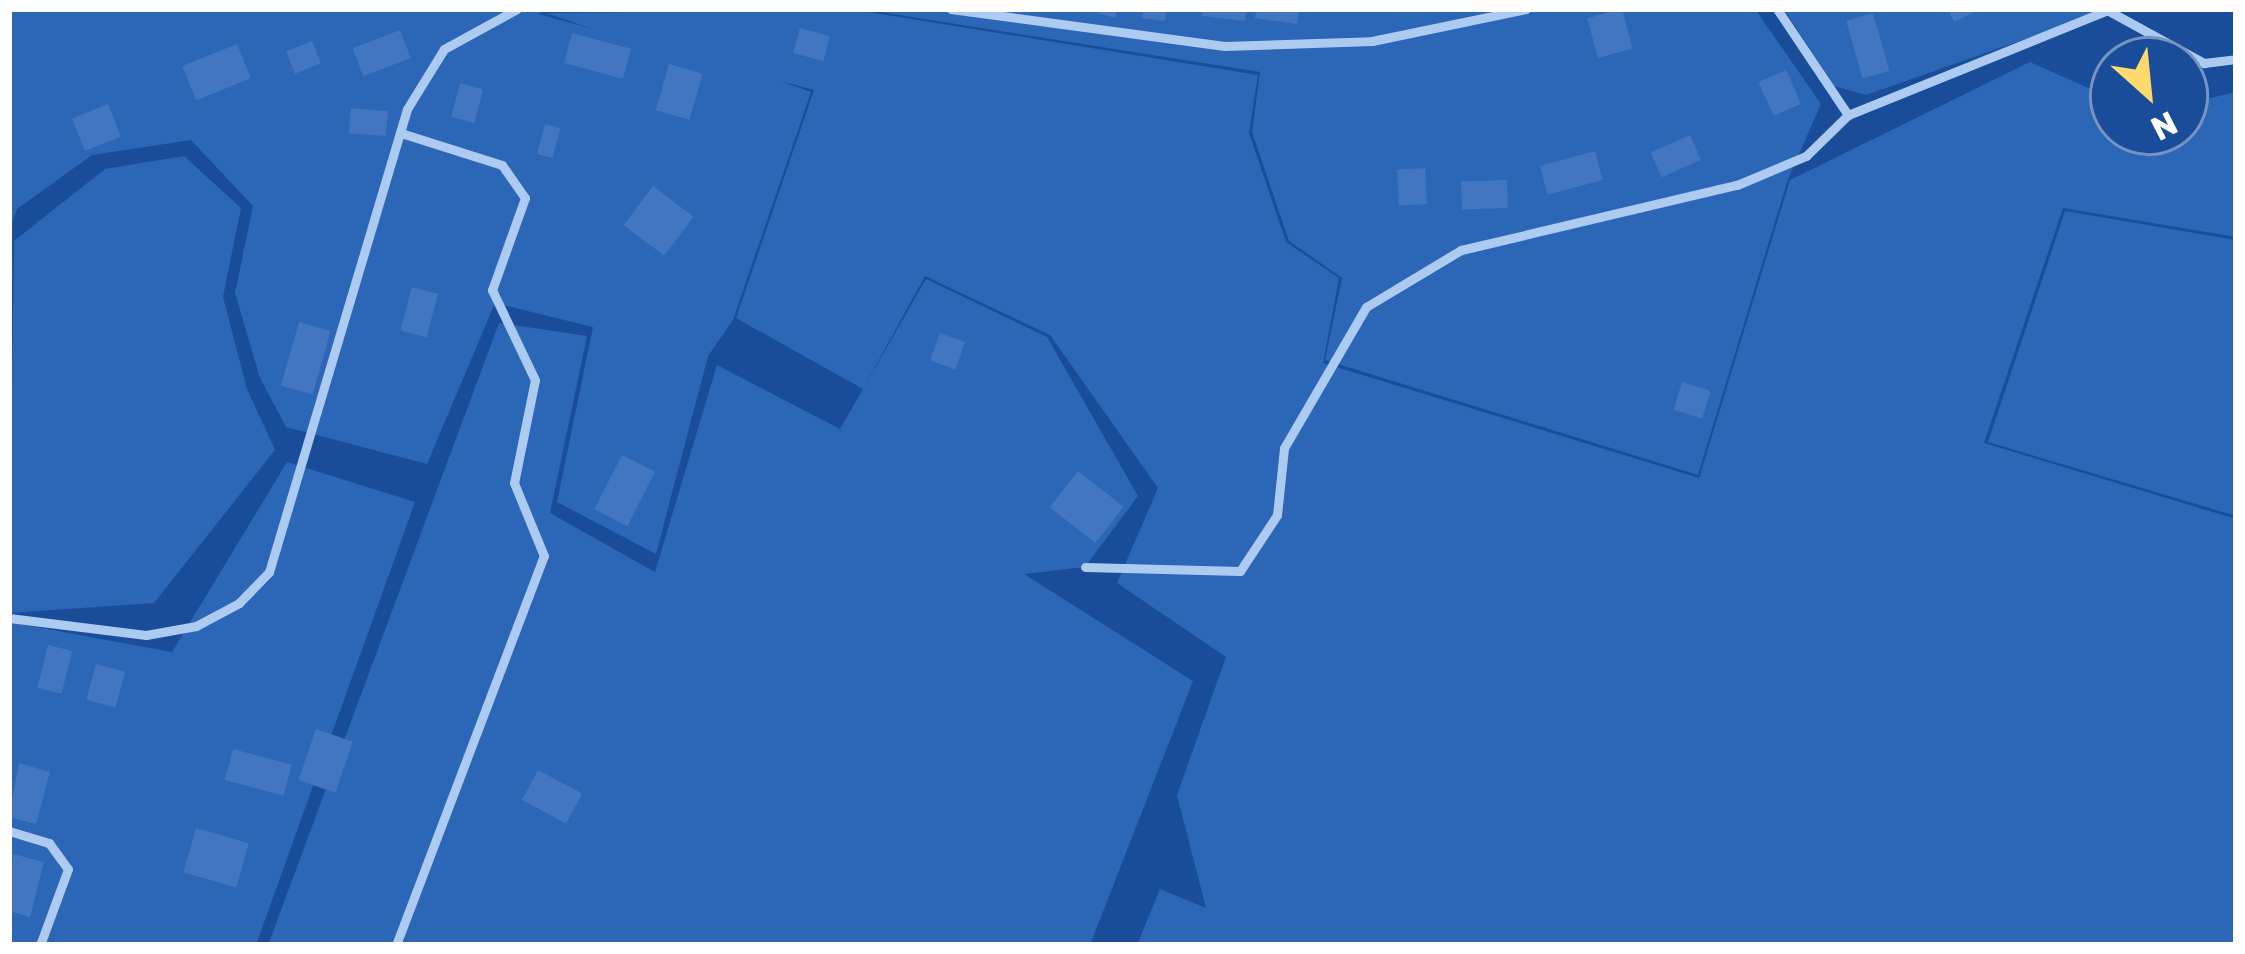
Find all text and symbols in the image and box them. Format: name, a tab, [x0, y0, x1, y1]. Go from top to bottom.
north arrow	[2089, 36, 2209, 156]
text: N	[2145, 103, 2184, 149]

